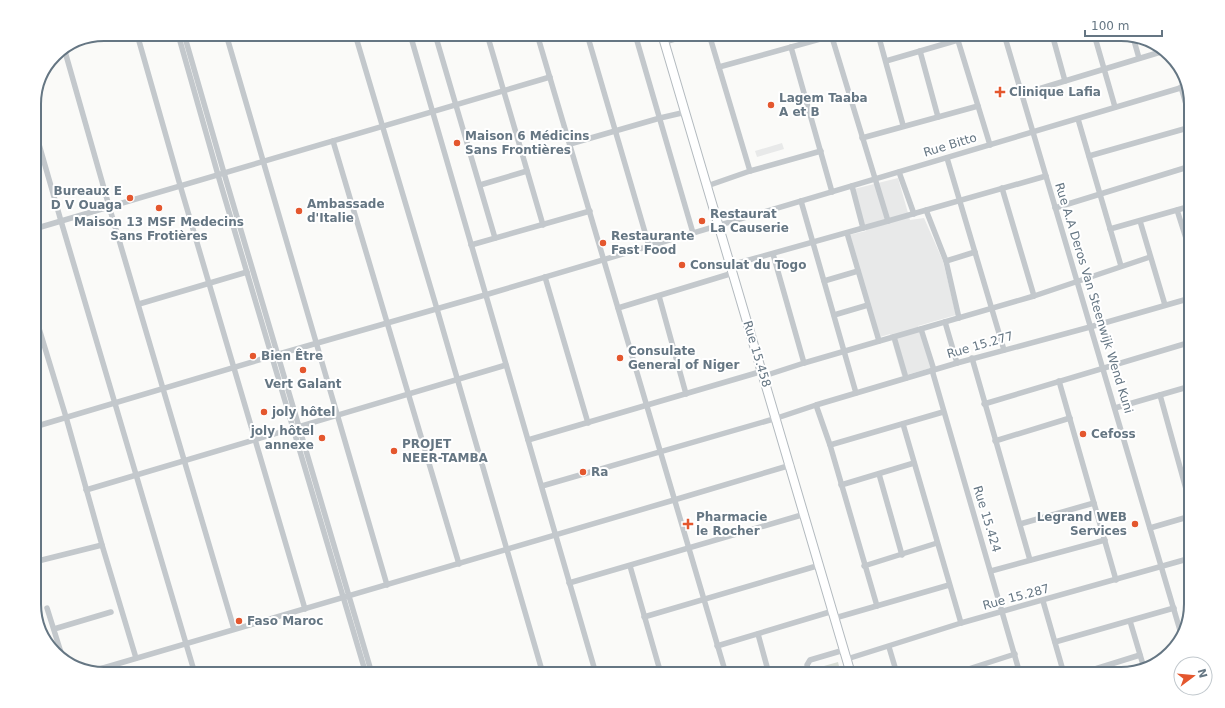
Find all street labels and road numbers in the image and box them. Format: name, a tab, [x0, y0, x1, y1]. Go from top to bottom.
street label: Rue Bitto	[922, 130, 978, 160]
street label: Rue A.A Deros Van Steenwijk Wend Kuni	[1052, 181, 1136, 415]
street label: Rue 15.458	[740, 319, 774, 389]
street label: Rue 15.277	[945, 329, 1015, 361]
street label: Rue 15.424	[970, 484, 1004, 554]
street label: Rue 15.287	[981, 581, 1051, 613]

